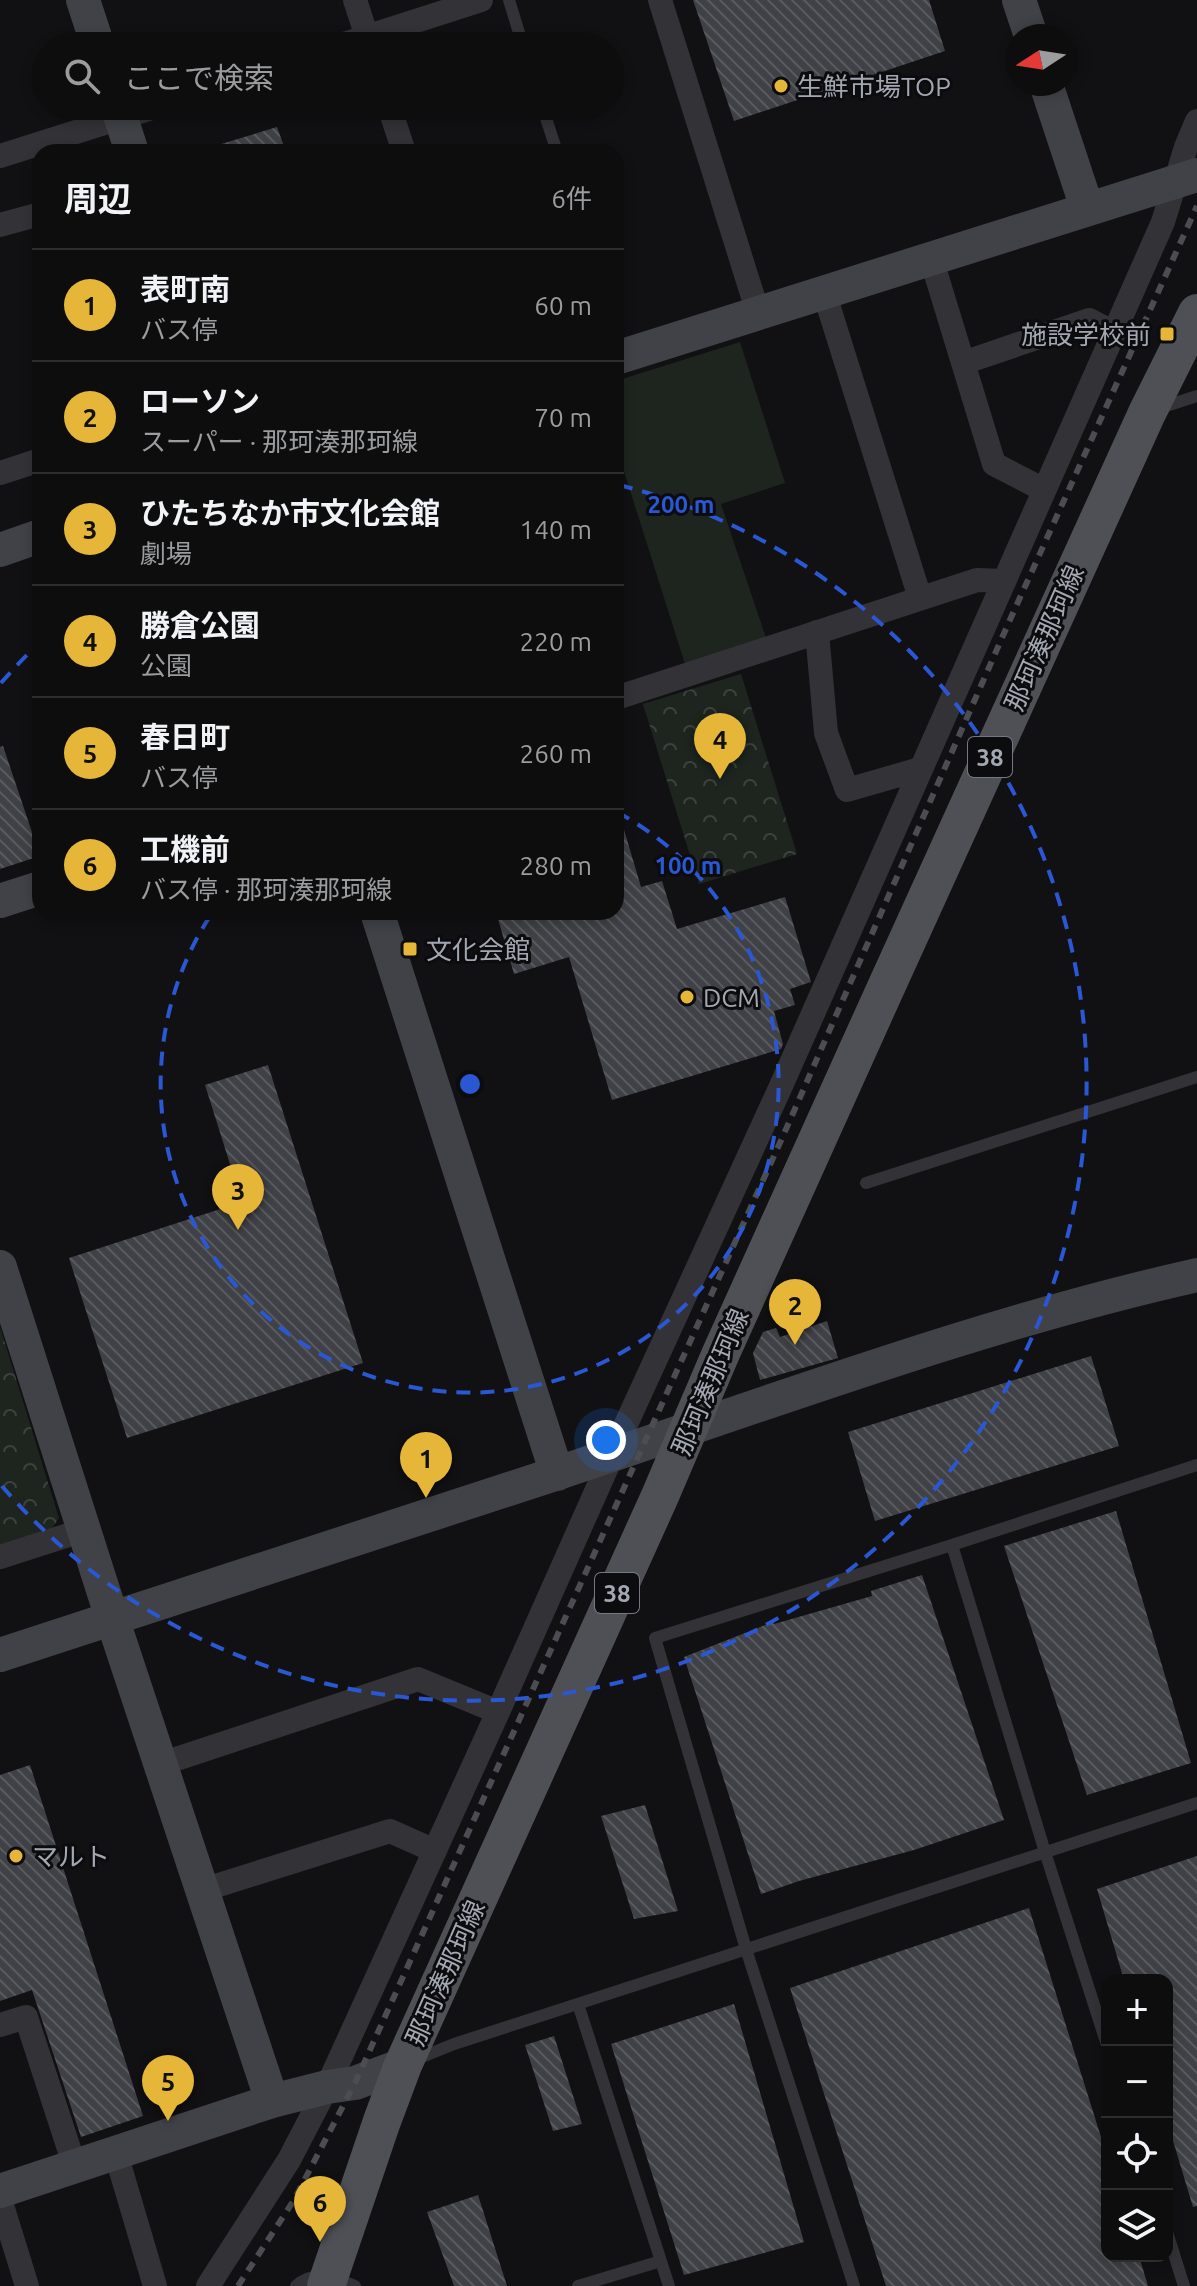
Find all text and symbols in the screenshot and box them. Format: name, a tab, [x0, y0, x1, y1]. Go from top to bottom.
north arrow	[1005, 24, 1077, 96]
search box	[32, 32, 624, 120]
icon: search	[60, 54, 104, 98]
text: ここで検索	[124, 61, 274, 95]
place label: 生鮮市場TOP	[797, 72, 951, 101]
marker: 生鮮市場TOP	[772, 77, 790, 95]
text: 周辺	[64, 179, 132, 217]
text: 6件	[551, 184, 592, 213]
text: 表町南	[140, 272, 230, 306]
text: 1	[83, 291, 97, 320]
text: 60 m	[534, 291, 592, 320]
text: バス停	[140, 315, 218, 344]
place label: 施設学校前	[1021, 320, 1151, 349]
marker: 施設学校前	[1158, 325, 1176, 343]
text: ローソン	[140, 384, 260, 418]
text: 2	[83, 403, 97, 432]
text: 70 m	[534, 403, 592, 432]
text: スーパー · 那珂湊那珂線	[140, 427, 418, 456]
text: 200 m	[648, 491, 714, 518]
text: ひたちなか市文化会館	[140, 496, 440, 530]
text: 3	[83, 515, 97, 544]
text: 140 m	[520, 515, 592, 544]
text: 劇場	[140, 539, 192, 568]
street label: 那珂湊那珂線	[999, 561, 1089, 715]
text: 勝倉公園	[140, 608, 260, 642]
text: 4	[83, 627, 97, 656]
text: 220 m	[520, 627, 592, 656]
text: 公園	[140, 651, 192, 680]
pin: 4	[694, 713, 746, 779]
text: 春日町	[140, 720, 230, 754]
road number: 38	[968, 737, 1012, 777]
text: 5	[83, 739, 97, 768]
text: 260 m	[520, 739, 592, 768]
text: バス停	[140, 763, 218, 792]
text: 工機前	[140, 832, 230, 866]
text: 6	[83, 851, 97, 880]
text: 280 m	[520, 851, 592, 880]
text: 100 m	[655, 852, 721, 879]
text: バス停 · 那珂湊那珂線	[140, 875, 392, 904]
place label: 文化会館	[426, 935, 530, 964]
marker: 文化会館	[401, 940, 419, 958]
place label: DCM	[703, 983, 760, 1012]
marker: DCM	[678, 988, 696, 1006]
centre of rings	[456, 1070, 484, 1098]
pin: 3	[212, 1164, 264, 1230]
pin: 2	[769, 1279, 821, 1345]
street label: 那珂湊那珂線	[666, 1305, 754, 1459]
your location	[586, 1420, 626, 1460]
pin: 1	[400, 1432, 452, 1498]
road number: 38	[595, 1573, 639, 1613]
place label: マルト	[32, 1842, 110, 1871]
marker: マルト	[7, 1847, 25, 1865]
street label: 那珂湊那珂線	[400, 1896, 490, 2050]
map controls	[1101, 1974, 1173, 2262]
button: +	[1101, 1974, 1173, 2046]
button: −	[1101, 2046, 1173, 2118]
pin: 5	[142, 2055, 194, 2121]
button: locate	[1101, 2118, 1173, 2190]
pin: 6	[294, 2176, 346, 2242]
button: layers	[1101, 2190, 1173, 2262]

